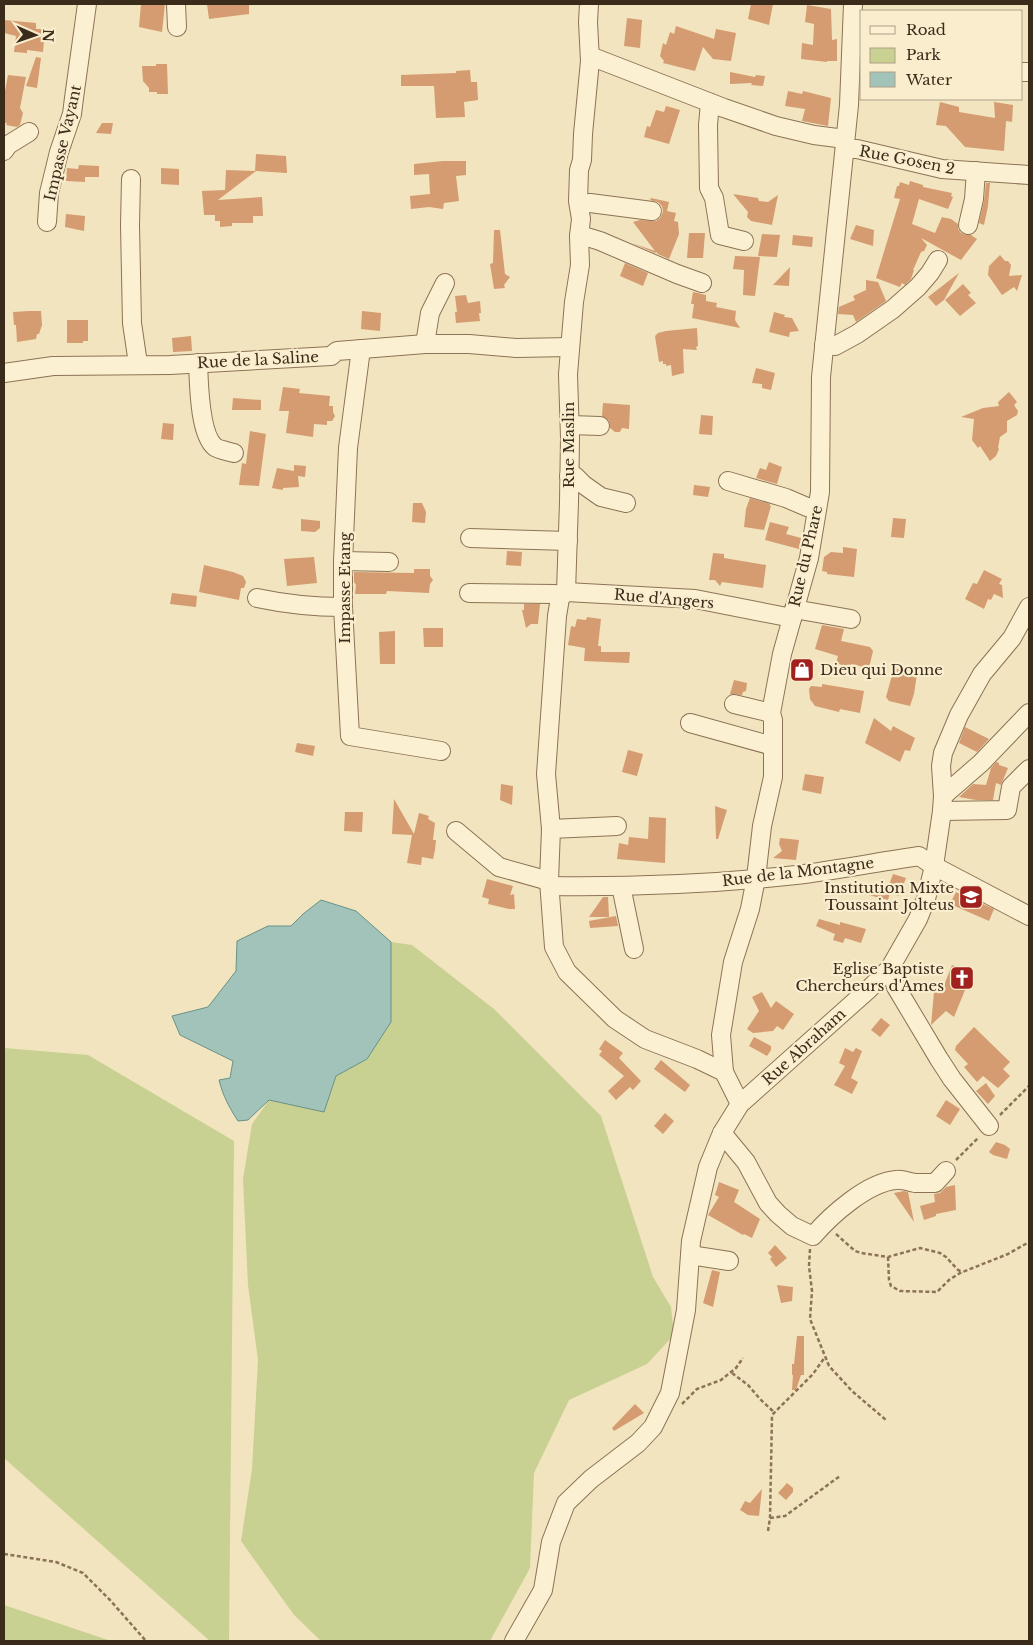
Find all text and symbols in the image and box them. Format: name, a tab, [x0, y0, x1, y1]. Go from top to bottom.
north arrow	[10, 10, 60, 60]
legend	[860, 10, 1023, 100]
text: Road	[906, 20, 946, 39]
text: N	[39, 29, 57, 42]
text: Park	[906, 45, 942, 64]
text: Water	[905, 70, 953, 89]
street label: Impasse Vayant	[40, 83, 85, 203]
street label: Rue Gosen 2	[858, 141, 956, 178]
street label: Rue de la Saline	[197, 347, 319, 372]
street label: Rue Maslin	[559, 402, 578, 488]
street label: Rue du Phare	[785, 503, 826, 609]
street label: Impasse Etang	[335, 531, 354, 644]
street label: Rue d'Angers	[613, 585, 715, 612]
shop icon: Dieu qui Donne	[789, 657, 815, 683]
place label: Dieu qui Donne	[820, 660, 943, 679]
street label: Rue de la Montagne	[721, 853, 875, 890]
place label: Institution Mixte Toussaint Jolteus	[824, 878, 954, 914]
school or university icon: Institution Mixte Toussaint Jolteus	[958, 884, 984, 910]
place label: Eglise Baptiste Chercheurs d'Ames	[795, 959, 944, 995]
church icon: Eglise Baptiste Chercheurs d'Ames	[949, 965, 975, 991]
street label: Rue Abraham	[758, 1004, 849, 1089]

